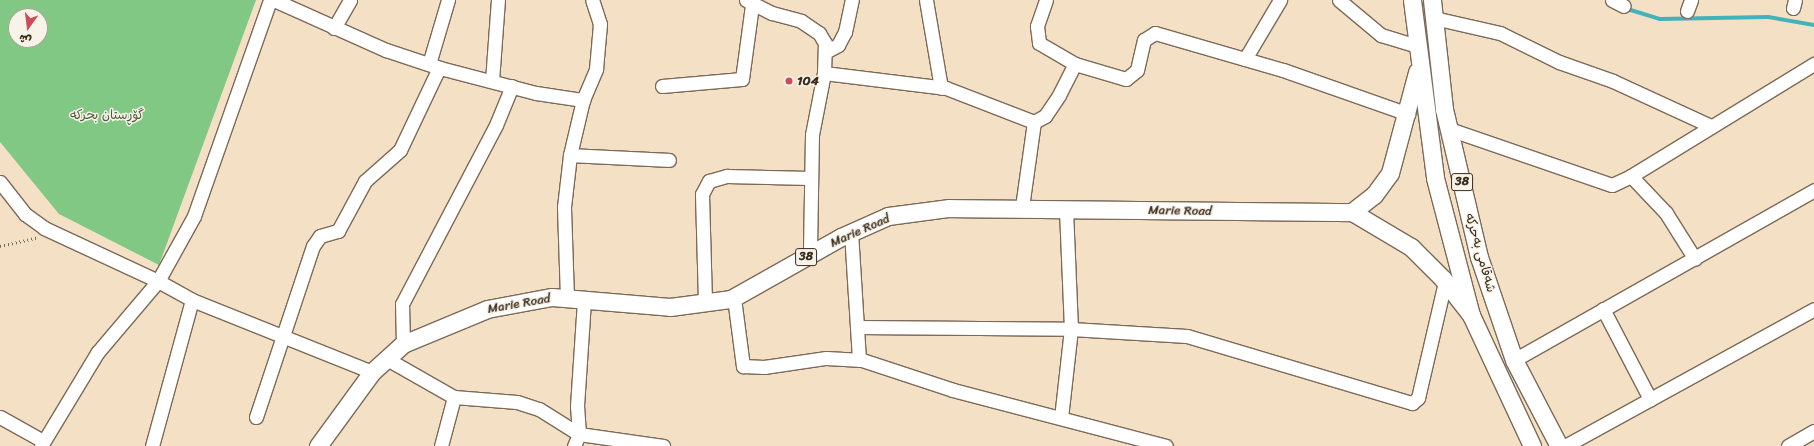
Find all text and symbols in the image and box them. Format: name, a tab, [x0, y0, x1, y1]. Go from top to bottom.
north arrow	[8, 8, 48, 48]
text: ش	[17, 28, 33, 50]
place label: 104	[797, 73, 819, 89]
marker: 104	[784, 76, 794, 86]
park label: گۆڕستان بحركه‌	[70, 107, 144, 123]
road number: 38	[1451, 172, 1473, 192]
street label: Marie Road	[1148, 203, 1212, 219]
street label: Marie Road	[828, 211, 892, 251]
street label: شەقامی بەحرکە	[1461, 212, 1499, 294]
road number: 38	[795, 247, 817, 267]
street label: Marie Road	[486, 291, 552, 317]

